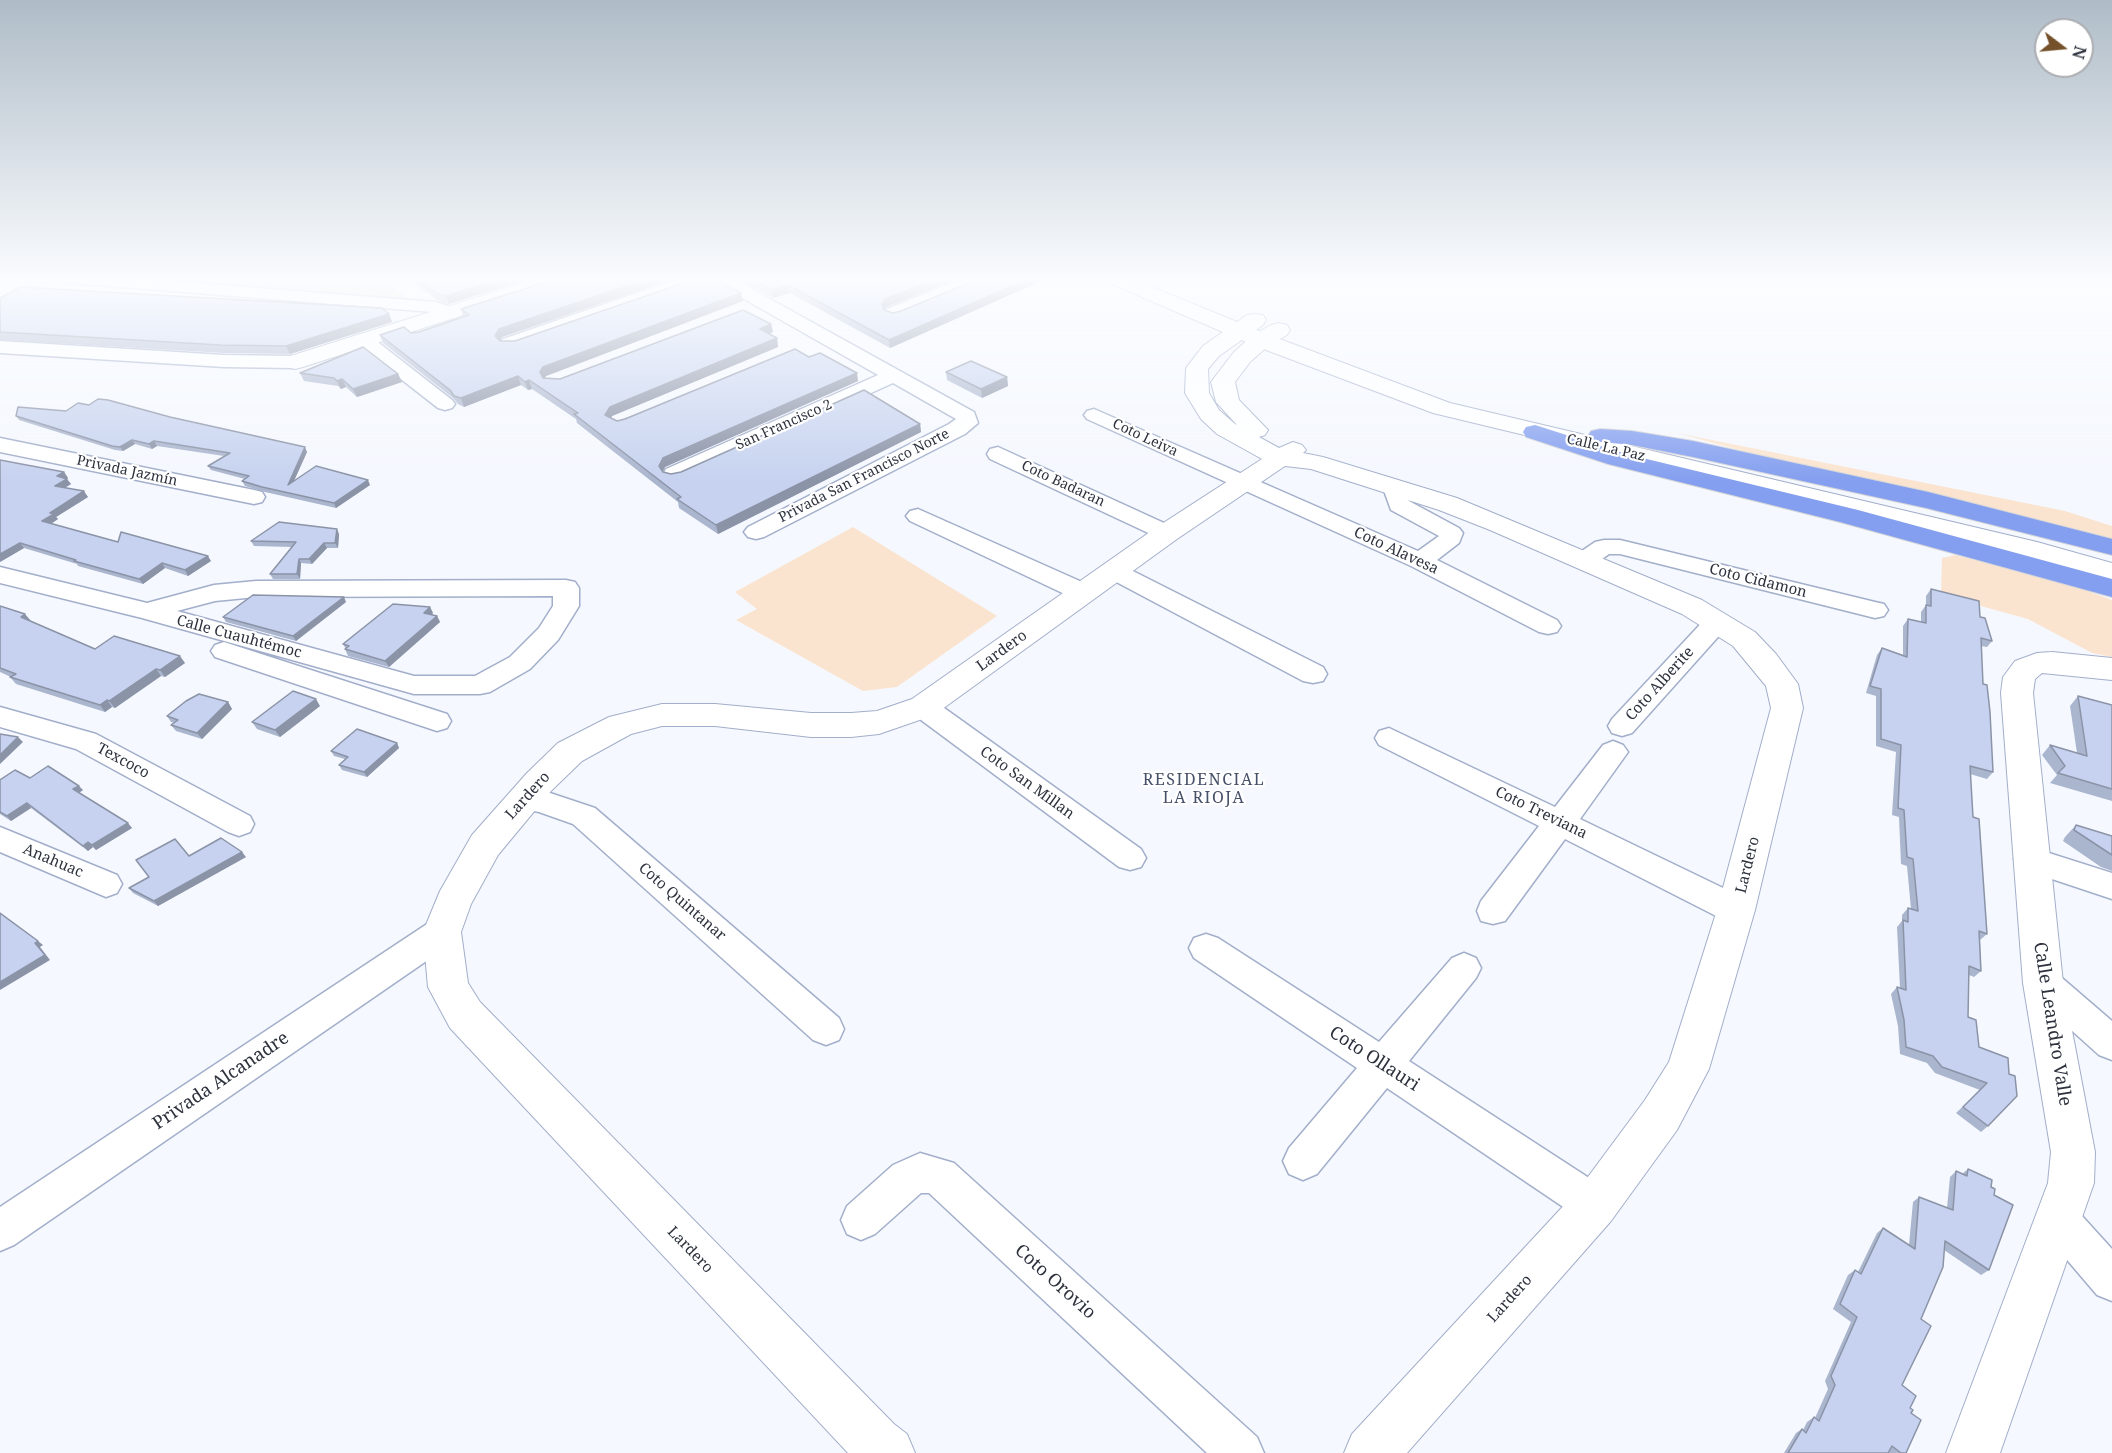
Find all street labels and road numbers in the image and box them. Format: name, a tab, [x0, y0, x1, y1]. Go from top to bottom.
street label: San Francisco 2	[733, 396, 835, 454]
street label: Coto Leiva	[1110, 416, 1180, 460]
street label: Privada San Francisco Norte	[776, 426, 952, 526]
street label: Calle La Paz	[1565, 431, 1647, 465]
street label: Privada Jazmín	[75, 452, 179, 490]
street label: Coto Badaran	[1019, 457, 1107, 511]
street label: Coto Alavesa	[1351, 524, 1441, 578]
street label: Coto Cidamon	[1707, 560, 1809, 602]
street label: Calle Cuauhtémoc	[175, 612, 303, 662]
street label: Lardero	[973, 627, 1031, 675]
street label: Coto Alberite	[1622, 643, 1698, 725]
street label: Texcoco	[94, 740, 152, 782]
street label: Coto San Millan	[976, 743, 1078, 823]
street label: Lardero	[502, 768, 554, 824]
street label: Coto Treviana	[1492, 783, 1590, 843]
street label: Lardero	[1732, 835, 1764, 895]
street label: Anahuac	[20, 840, 86, 882]
street label: Coto Quintanar	[635, 859, 729, 945]
street label: Calle Leandro Valle	[2028, 940, 2076, 1108]
street label: Coto Ollauri	[1325, 1022, 1423, 1096]
street label: Privada Alcanadre	[149, 1027, 293, 1135]
street label: Lardero	[663, 1223, 717, 1277]
street label: Coto Orovio	[1010, 1240, 1100, 1324]
street label: Lardero	[1484, 1271, 1536, 1327]

